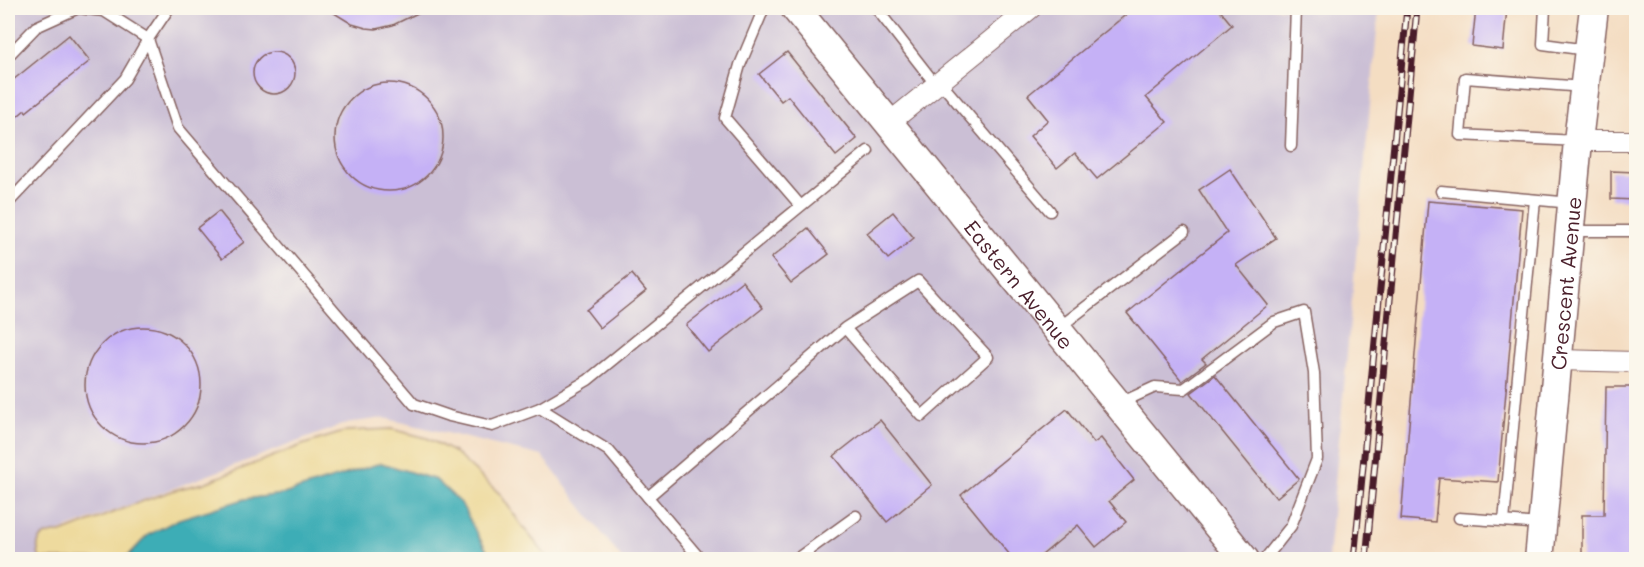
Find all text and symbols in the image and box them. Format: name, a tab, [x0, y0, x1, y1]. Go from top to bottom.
street label: Crescent Avenue	[1543, 195, 1586, 371]
street label: Eastern Avenue	[959, 214, 1081, 354]

